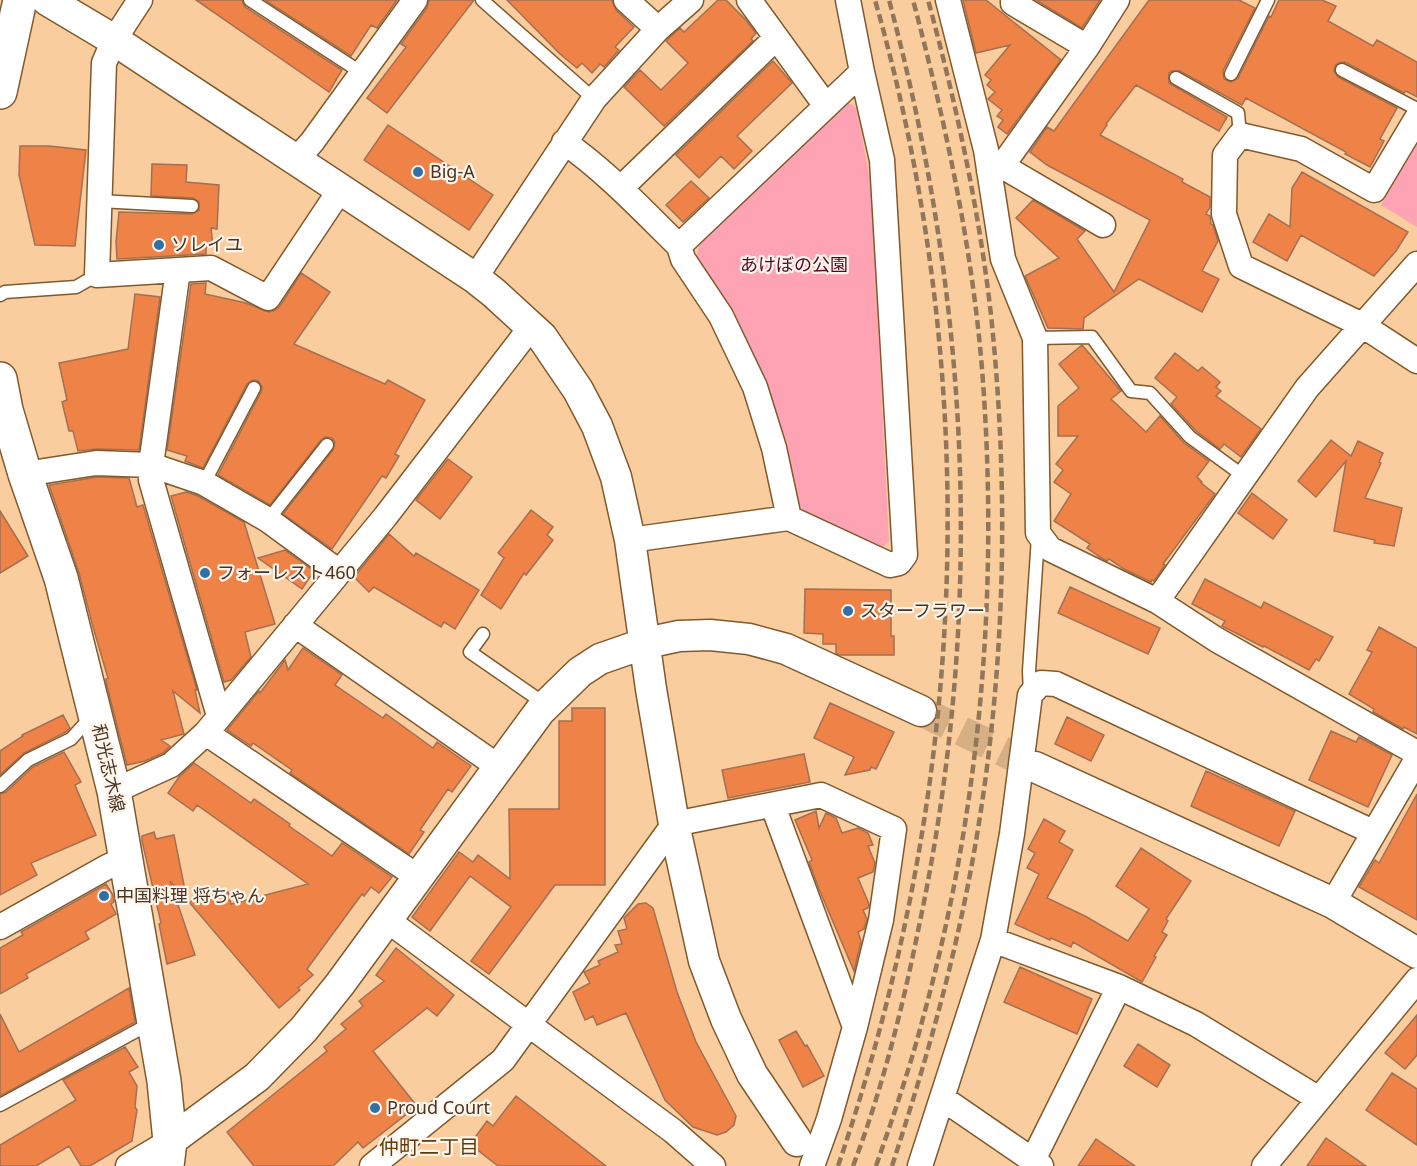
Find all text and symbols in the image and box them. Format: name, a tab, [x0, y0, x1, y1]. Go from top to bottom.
place label: Big-A	[430, 159, 475, 183]
marker: Big-A	[411, 165, 425, 179]
place label: ソレイユ	[171, 232, 243, 256]
marker: ソレイユ	[152, 238, 166, 252]
park label: あけぼの公園	[740, 252, 848, 276]
place label: フォーレスト460	[217, 560, 356, 584]
marker: フォーレスト460	[198, 566, 212, 580]
place label: スターフラワー	[860, 598, 985, 622]
marker: スターフラワー	[841, 604, 855, 618]
street label: 和光志木線	[87, 721, 131, 814]
place label: 中国料理 将ちゃん	[116, 883, 265, 907]
marker: 中国料理 将ちゃん	[97, 889, 111, 903]
place label: Proud Court	[387, 1095, 491, 1119]
marker: Proud Court	[368, 1101, 382, 1115]
district label: 仲町二丁目	[379, 1133, 479, 1160]

